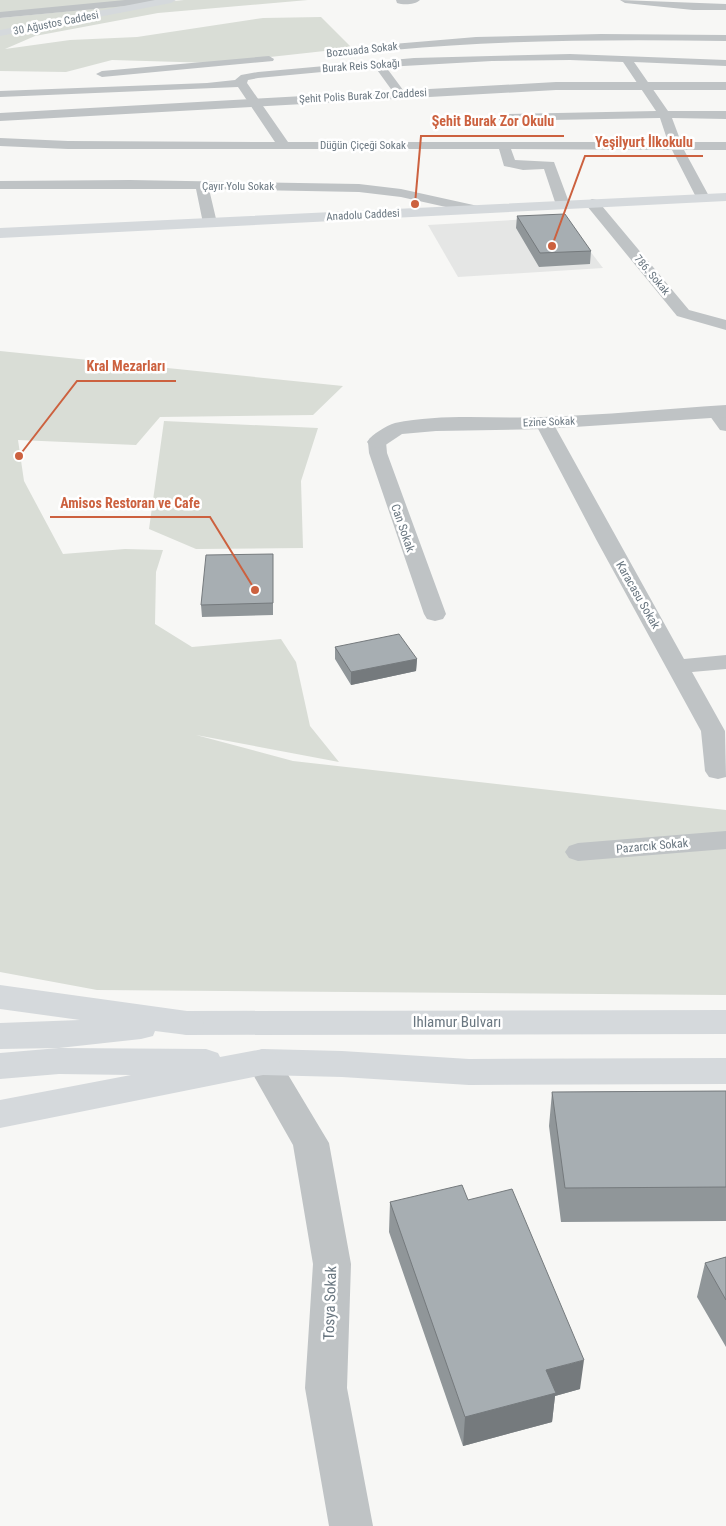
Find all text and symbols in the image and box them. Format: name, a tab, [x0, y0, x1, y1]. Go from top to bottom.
street label: 30 Ağustos Caddesi	[12, 8, 100, 38]
street label: Bozcuada Sokak	[326, 40, 398, 60]
street label: Burak Reis Sokağı	[322, 57, 400, 75]
street label: Şehit Polis Burak Zor Caddesi	[299, 86, 427, 106]
callout: Şehit Burak Zor Okulu	[421, 107, 564, 136]
text: Şehit Burak Zor Okulu	[432, 113, 554, 129]
callout: Yeşilyurt İlkokulu	[585, 127, 703, 156]
text: Yeşilyurt İlkokulu	[595, 134, 693, 150]
street label: Düğün Çiçeği Sokak	[320, 139, 406, 152]
street label: Çayır Yolu Sokak	[202, 180, 274, 193]
street label: Anadolu Caddesi	[326, 207, 400, 223]
street label: 786. Sokak	[632, 252, 672, 298]
callout: Kral Mezarları	[77, 352, 176, 381]
text: Kral Mezarları	[87, 358, 165, 374]
street label: Ezine Sokak	[523, 415, 575, 429]
callout: Amisos Restoran ve Cafe	[50, 488, 210, 517]
text: Amisos Restoran ve Cafe	[60, 495, 200, 511]
street label: Can Sokak	[388, 502, 418, 554]
street label: Karacasu Sokak	[613, 559, 663, 632]
street label: Pazarcık Sokak	[615, 836, 689, 856]
street label: Ihlamur Bulvarı	[413, 1013, 501, 1031]
street label: Tosya Sokak	[320, 1265, 340, 1340]

